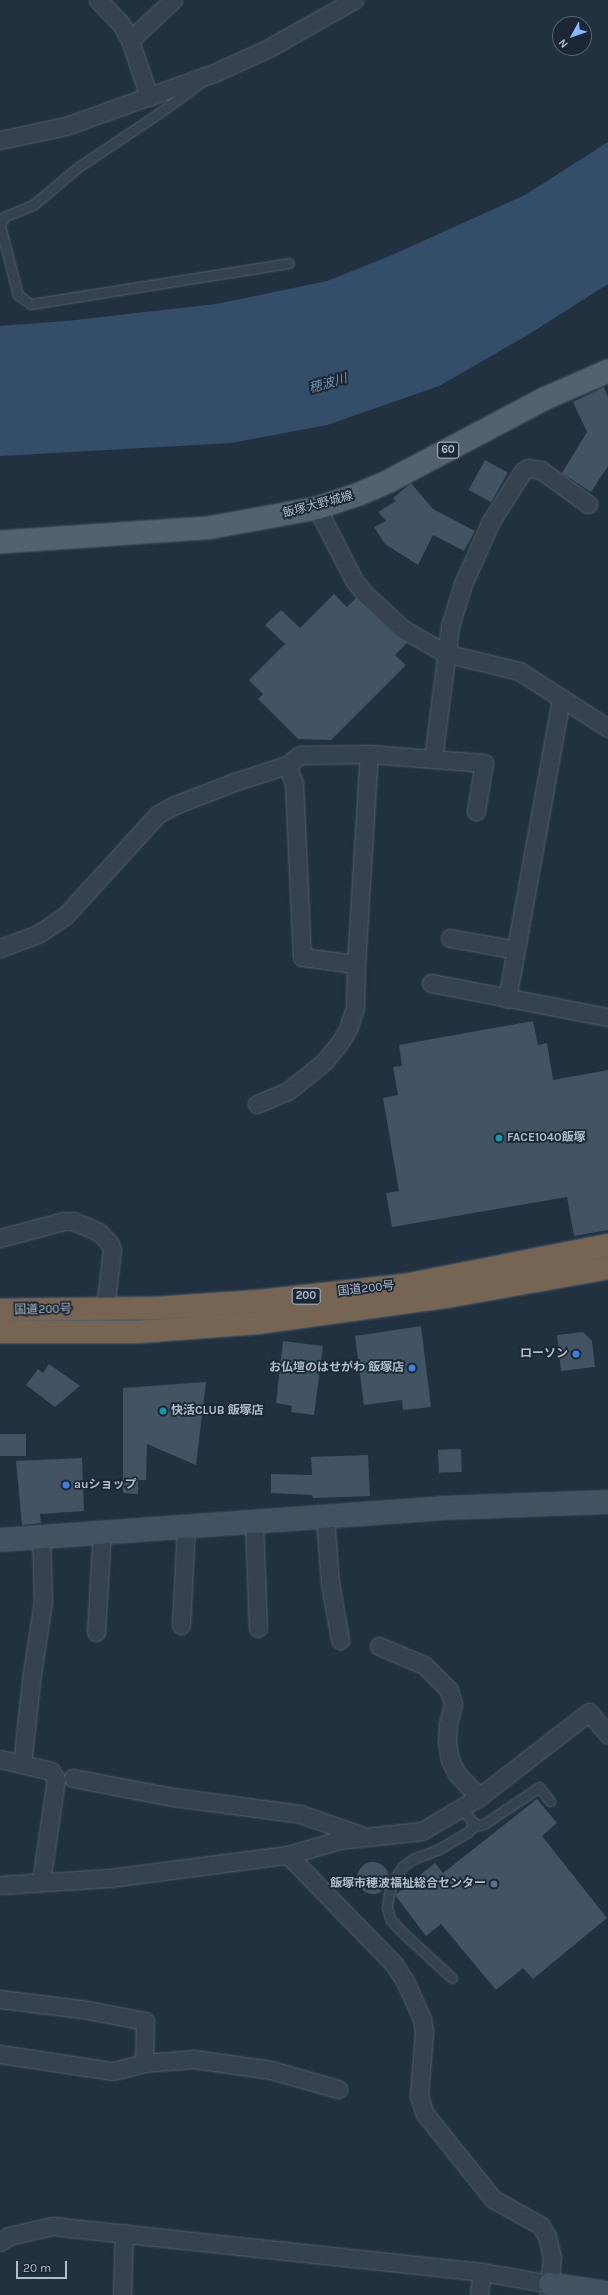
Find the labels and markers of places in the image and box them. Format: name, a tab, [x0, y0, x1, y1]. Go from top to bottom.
place label: FACE1040飯塚	[507, 1131, 586, 1145]
marker: FACE1040飯塚	[494, 1133, 504, 1143]
place label: ローソン	[520, 1347, 568, 1361]
marker: ローソン	[571, 1349, 581, 1359]
place label: お仏壇のはせがわ 飯塚店	[269, 1361, 404, 1375]
marker: お仏壇のはせがわ 飯塚店	[407, 1363, 417, 1373]
place label: 快活CLUB 飯塚店	[171, 1404, 264, 1418]
marker: 快活CLUB 飯塚店	[158, 1406, 168, 1416]
place label: auショップ	[74, 1478, 137, 1492]
marker: auショップ	[61, 1480, 71, 1490]
place label: 飯塚市穂波福祉総合センター	[330, 1877, 486, 1891]
marker: 飯塚市穂波福祉総合センター	[489, 1879, 499, 1889]

